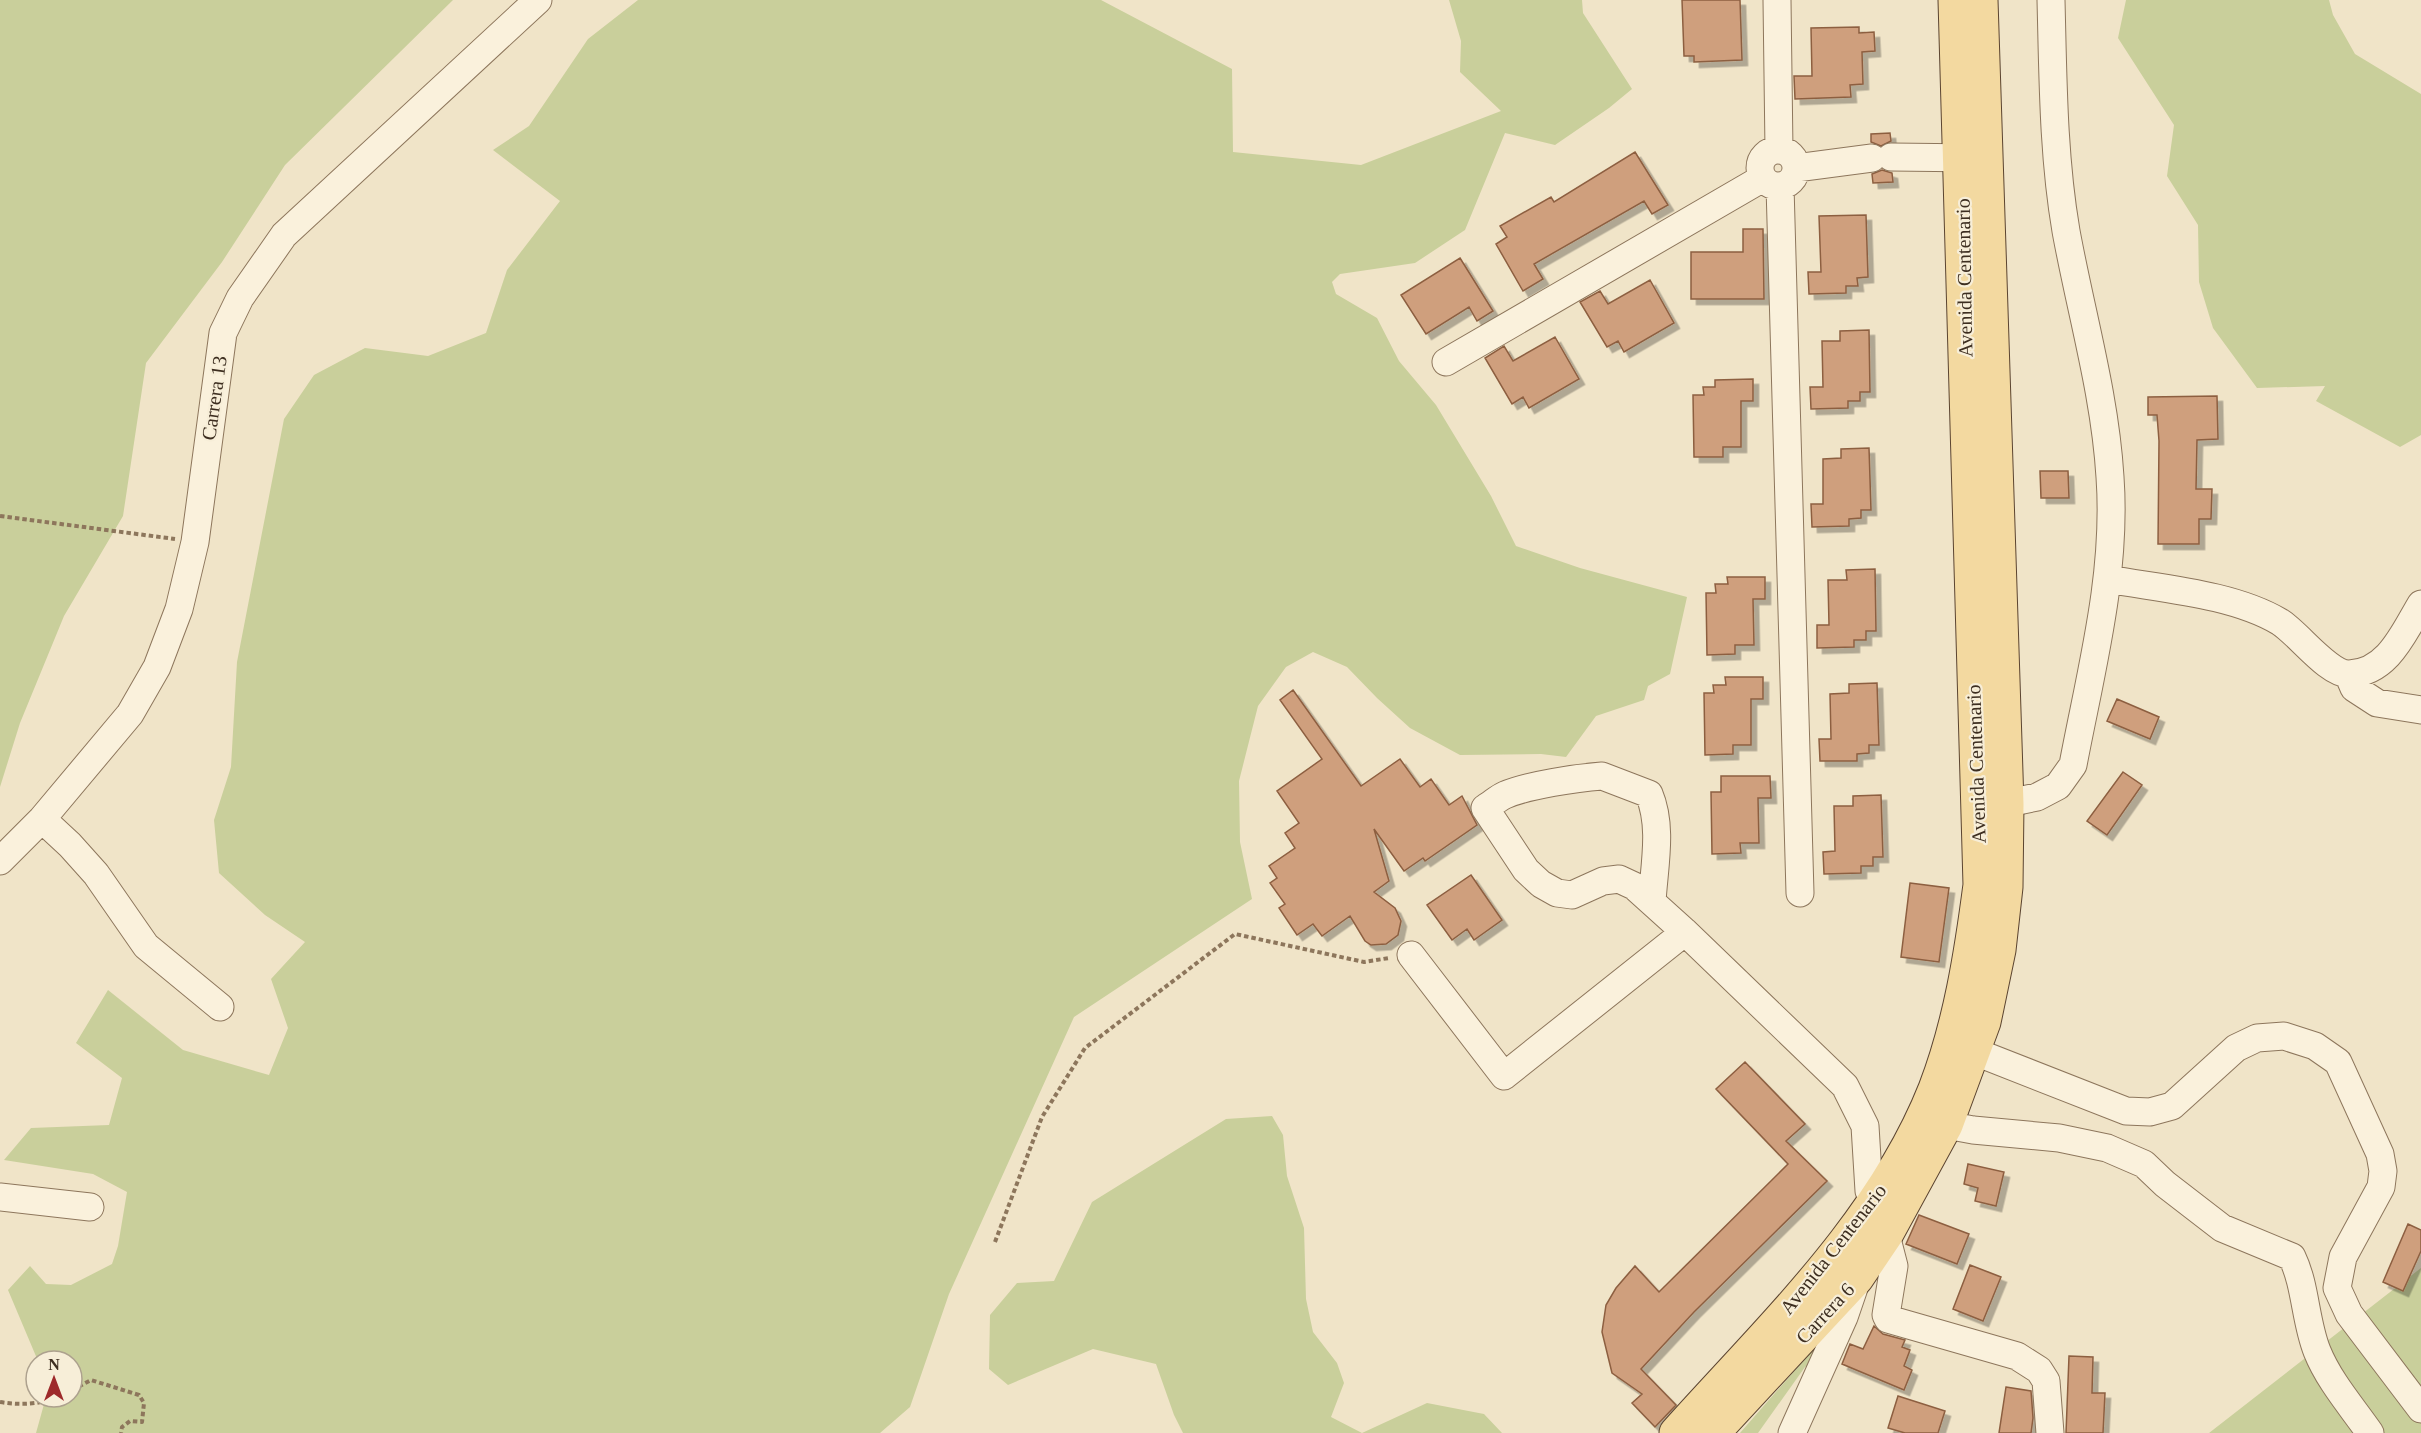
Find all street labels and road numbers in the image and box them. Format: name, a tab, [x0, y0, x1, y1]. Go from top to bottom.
street label: Avenida Centenario	[1952, 198, 1976, 358]
street label: Carrera 13	[197, 354, 231, 442]
street label: Avenida Centenario	[1962, 684, 1990, 844]
street label: Avenida Centenario	[1775, 1180, 1891, 1318]
street label: Carrera 6	[1791, 1278, 1859, 1348]

